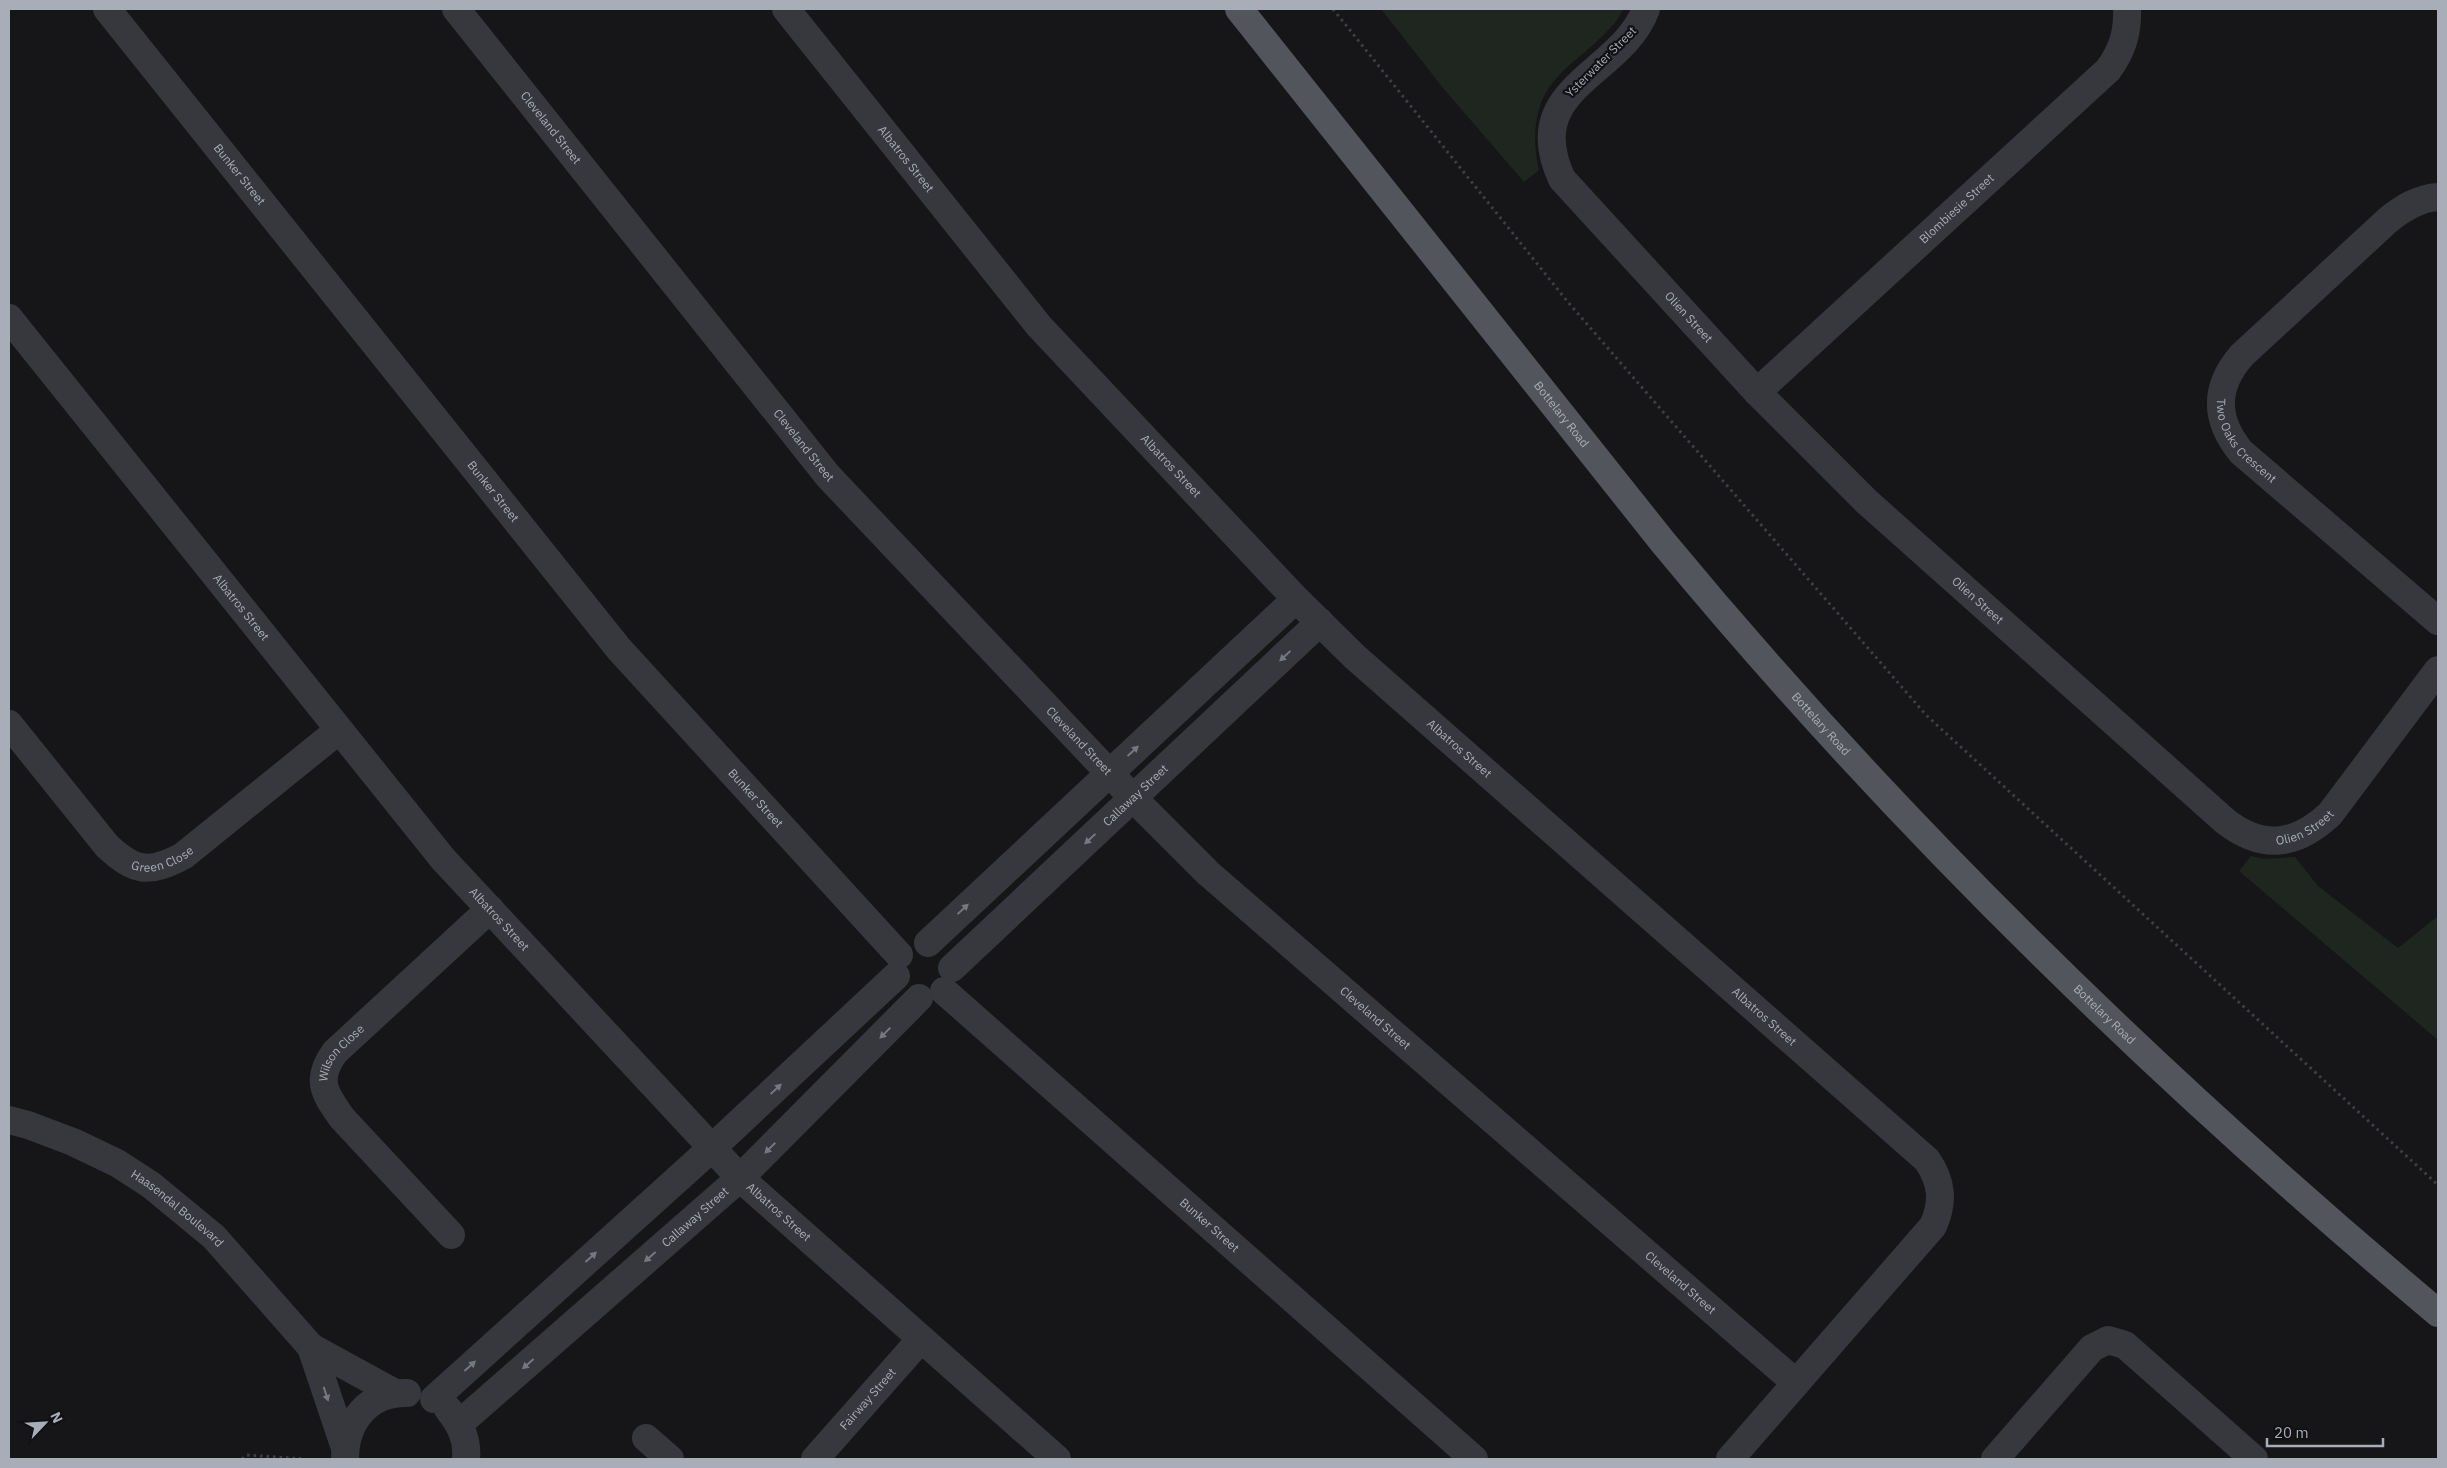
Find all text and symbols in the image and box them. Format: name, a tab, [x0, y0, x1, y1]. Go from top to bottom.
street label: Ysterwater Street	[1562, 23, 1639, 100]
street label: Cleveland Street	[518, 88, 585, 167]
street label: Albatros Street	[875, 122, 937, 195]
street label: Bunker Street	[211, 140, 269, 208]
street label: Blombiesie Street	[1916, 170, 1997, 246]
street label: Olien Street	[1662, 288, 1716, 346]
street label: Bottelary Road	[1531, 378, 1593, 450]
street label: Two Oaks Crescent	[2214, 398, 2280, 486]
street label: Cleveland Street	[770, 406, 838, 485]
street label: Albatros Street	[1138, 431, 1205, 501]
street label: Bunker Street	[464, 458, 523, 525]
street label: Albatros Street	[210, 571, 273, 643]
street label: Olien Street	[1949, 573, 2007, 627]
one-way arrow	[1279, 650, 1291, 662]
street label: Bottelary Road	[1789, 689, 1854, 758]
street label: Cleveland Street	[1043, 703, 1115, 778]
street label: Albatros Street	[1424, 716, 1495, 781]
one-way arrow	[1127, 745, 1139, 757]
street label: Callaway Street	[1100, 761, 1171, 829]
street label: Bunker Street	[725, 765, 787, 831]
street label: Olien Street	[2275, 807, 2337, 848]
one-way arrow	[1084, 833, 1096, 845]
street label: Green Close	[129, 842, 197, 875]
street label: Albatros Street	[466, 884, 533, 954]
one-way arrow	[957, 903, 969, 915]
street label: Bottelary Road	[2071, 981, 2139, 1047]
street label: Cleveland Street	[1337, 983, 1414, 1052]
street label: Albatros Street	[1729, 984, 1800, 1049]
street label: Wilson Close	[315, 1021, 367, 1082]
one-way arrow	[879, 1027, 891, 1039]
one-way arrow	[769, 1083, 781, 1095]
one-way arrow	[765, 1142, 777, 1154]
street label: Haasendal Boulevard	[128, 1166, 227, 1250]
street label: Albatros Street	[744, 1179, 814, 1244]
street label: Callaway Street	[658, 1183, 731, 1250]
street label: Bunker Street	[1177, 1195, 1243, 1255]
street label: Cleveland Street	[1642, 1248, 1719, 1317]
one-way arrow	[584, 1251, 596, 1263]
one-way arrow	[644, 1251, 656, 1262]
one-way arrow	[522, 1358, 534, 1370]
one-way arrow	[464, 1360, 476, 1372]
street label: Fairway Street	[836, 1365, 899, 1433]
one-way arrow	[323, 1386, 331, 1401]
north arrow	[20, 1398, 70, 1448]
text: N	[46, 1409, 67, 1426]
scale bar	[2267, 1416, 2383, 1448]
text: 20 m	[2274, 1423, 2309, 1442]

